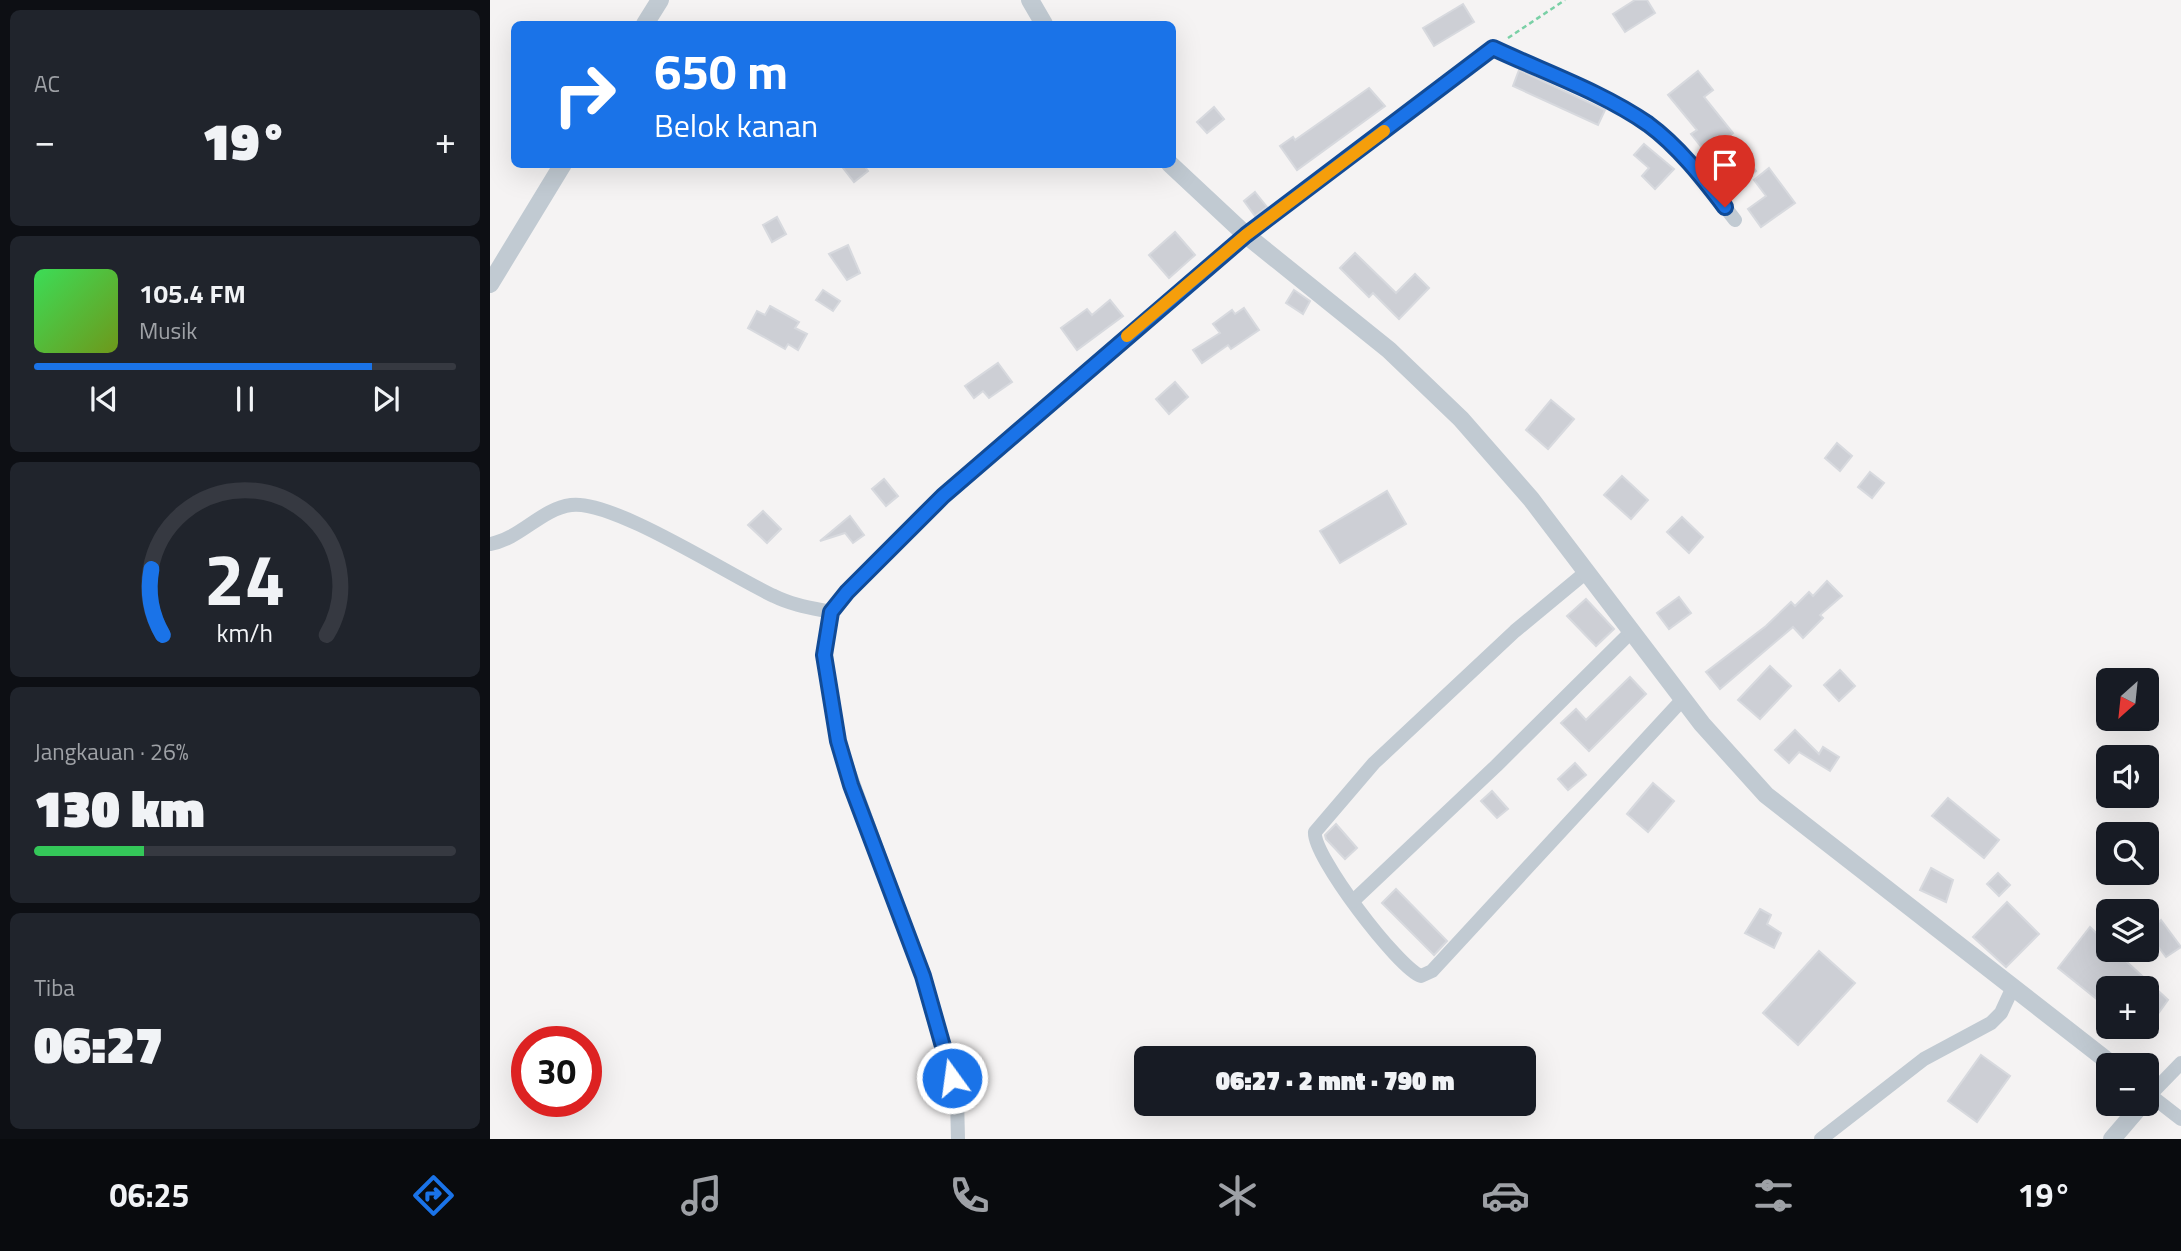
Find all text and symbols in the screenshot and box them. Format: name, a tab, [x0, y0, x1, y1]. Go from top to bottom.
text: 650 m	[654, 33, 788, 108]
icon: right	[539, 49, 630, 140]
text: AC	[34, 66, 60, 101]
text: 19°	[202, 101, 288, 180]
text: Belok kanan	[654, 101, 818, 149]
text: −	[34, 111, 55, 169]
text: +	[435, 111, 456, 169]
pin	[1695, 135, 1755, 207]
icon: arrive	[1706, 146, 1744, 184]
text: 105.4 FM	[139, 274, 246, 313]
text: Musik	[139, 313, 197, 348]
icon: previous	[85, 380, 123, 418]
icon: pause	[226, 380, 264, 418]
icon: next	[367, 380, 405, 418]
text: 24	[204, 524, 286, 634]
text: km/h	[217, 614, 273, 652]
north arrow	[2096, 668, 2160, 732]
map controls	[2096, 668, 2159, 1116]
text: Jangkauan · 26%	[34, 734, 189, 769]
button: sound	[2096, 745, 2159, 808]
text: 130 km	[34, 768, 205, 847]
button: search	[2096, 822, 2159, 885]
button: layers	[2096, 899, 2159, 962]
text: Tiba	[34, 970, 75, 1005]
button: +	[2096, 976, 2159, 1039]
text: 06:27	[34, 1004, 163, 1083]
speed limit sign: 30	[511, 1026, 602, 1117]
position arrow	[915, 1041, 989, 1115]
button: −	[2096, 1053, 2159, 1116]
text: 06:27 · 2 mnt · 790 m	[1216, 1061, 1454, 1100]
text: 06:25	[110, 1171, 189, 1219]
icon: directions	[409, 1171, 458, 1220]
icon: music	[677, 1171, 726, 1220]
icon: phone	[945, 1171, 994, 1220]
icon: climate	[1213, 1171, 1262, 1220]
icon: car	[1481, 1171, 1530, 1220]
icon: filters	[1749, 1171, 1798, 1220]
text: 19°	[2018, 1171, 2071, 1219]

